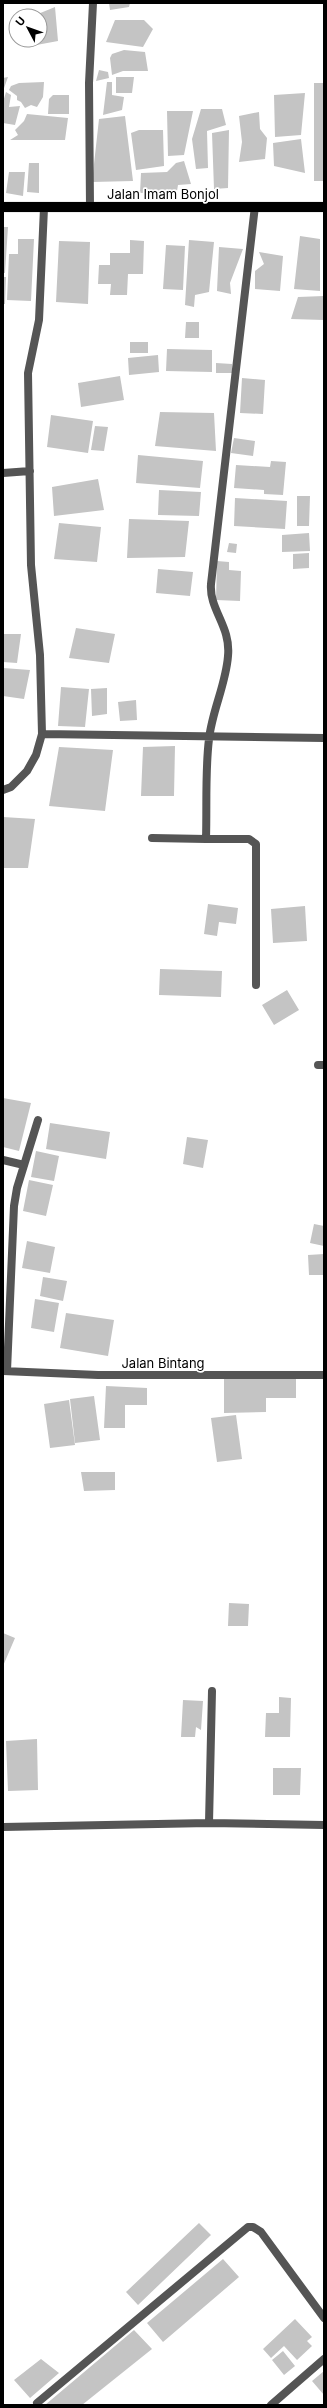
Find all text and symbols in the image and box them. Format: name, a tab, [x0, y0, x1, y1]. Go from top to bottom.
north arrow	[8, 8, 48, 48]
text: U	[13, 14, 28, 29]
street label: Jalan Imam Bonjol	[107, 186, 219, 202]
street label: Jalan Bintang	[121, 1355, 205, 1371]

